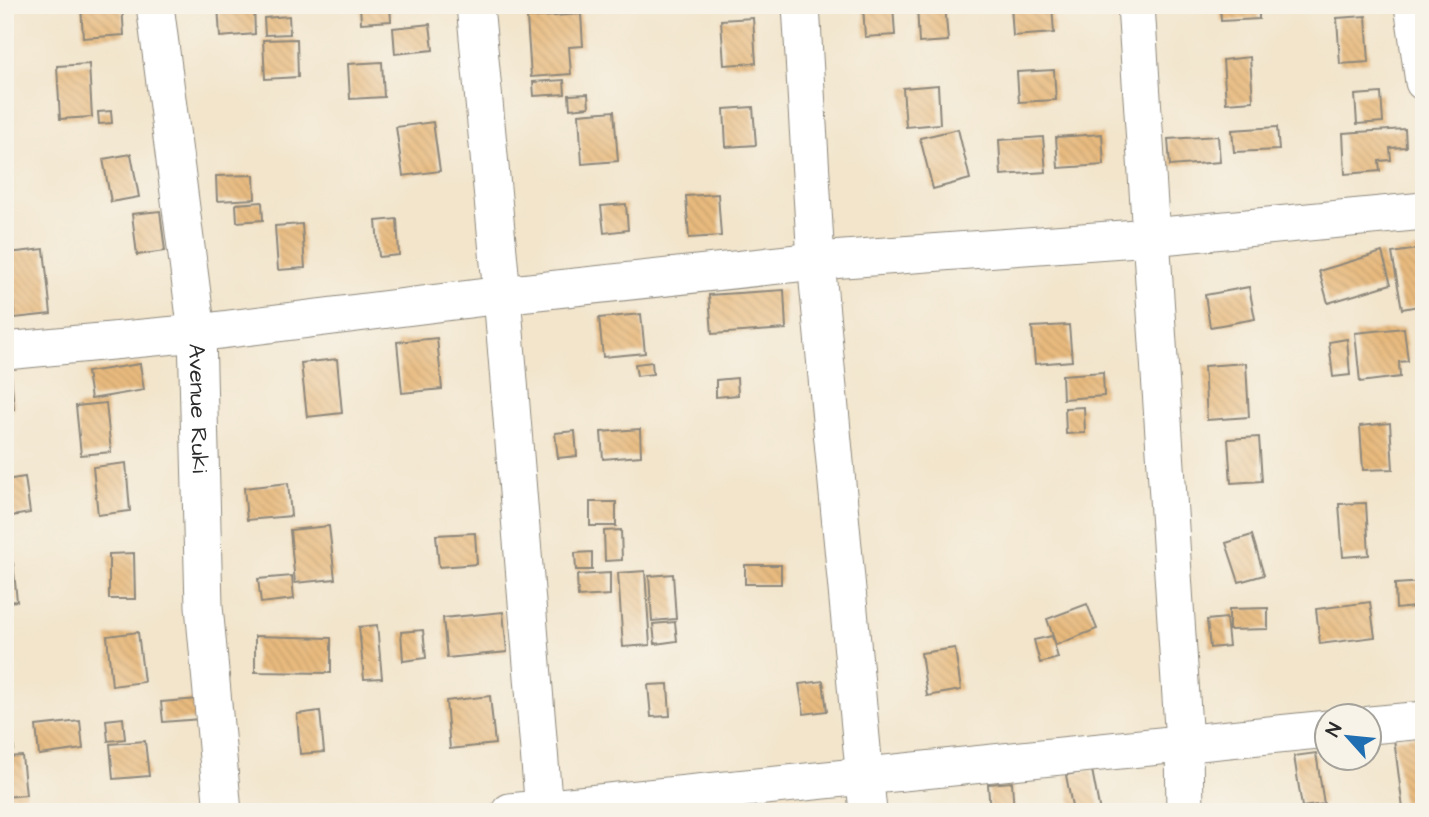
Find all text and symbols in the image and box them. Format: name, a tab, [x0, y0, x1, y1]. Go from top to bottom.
street label: Avenue Ruki	[180, 343, 216, 474]
north arrow	[1314, 702, 1384, 772]
text: N	[1319, 718, 1349, 741]

